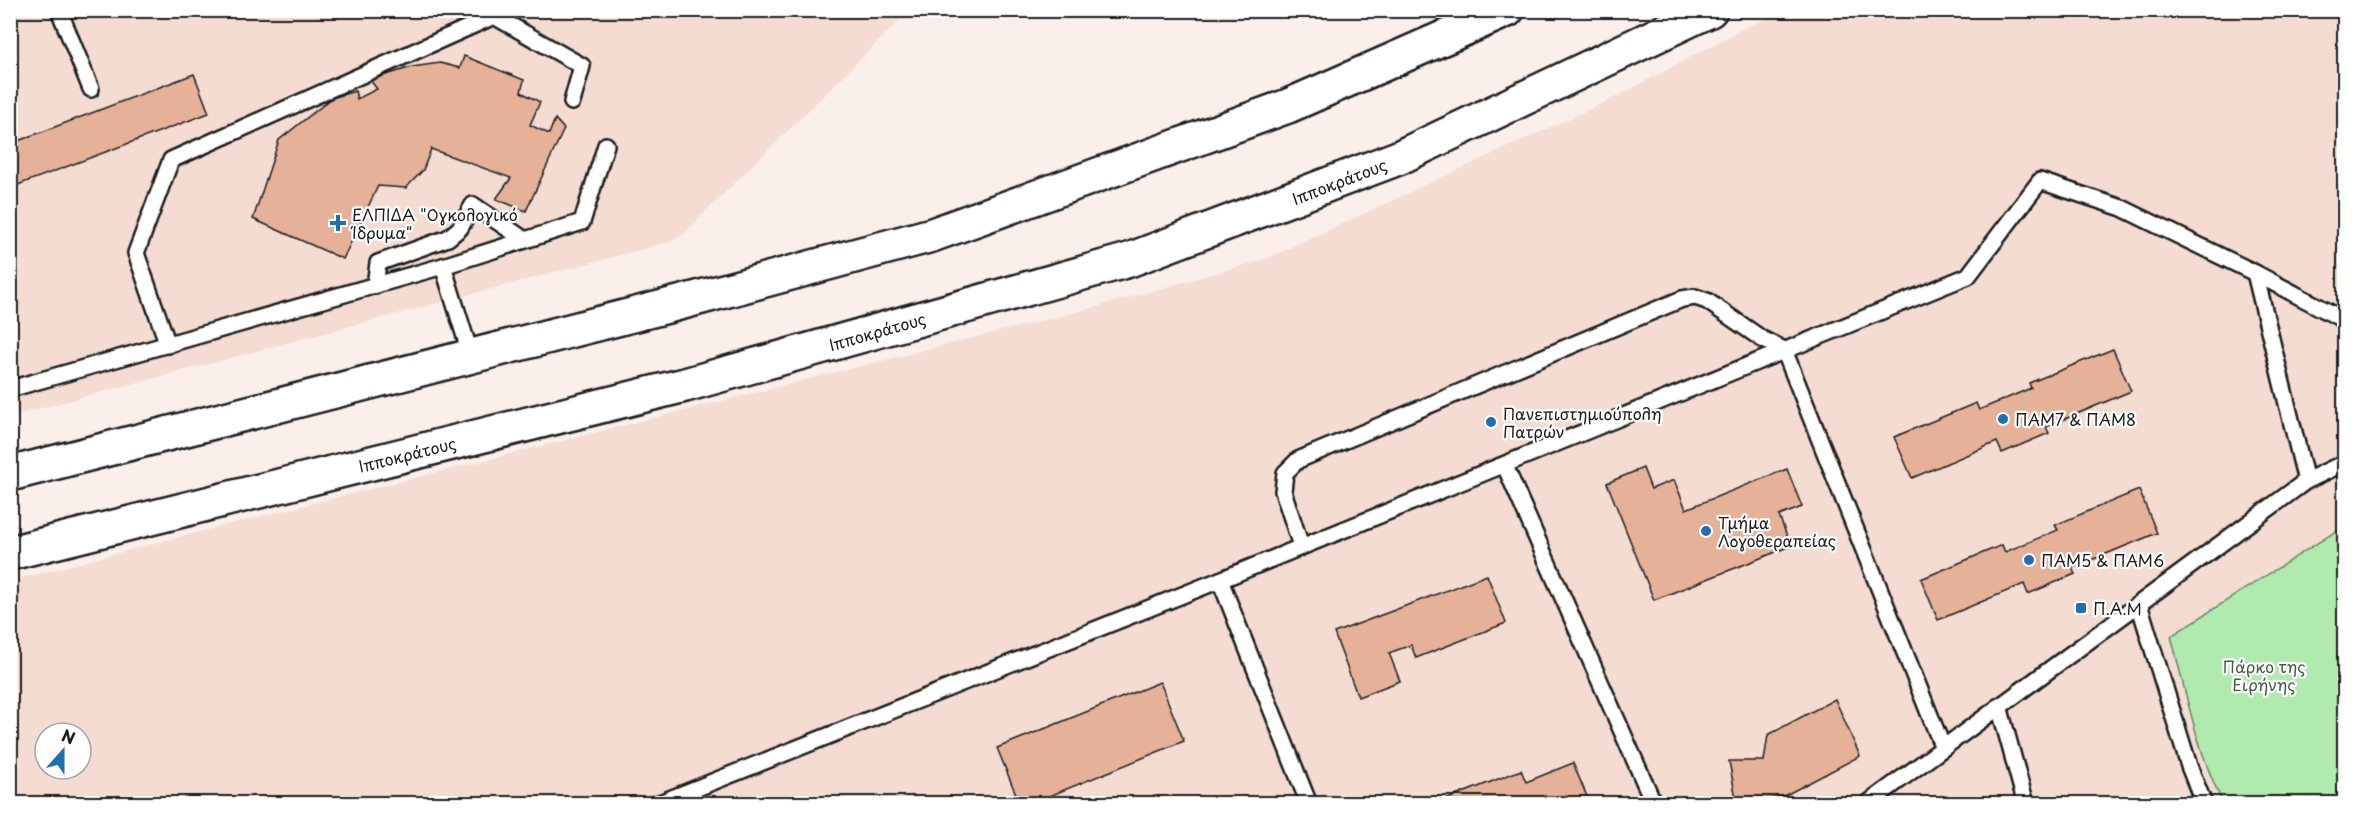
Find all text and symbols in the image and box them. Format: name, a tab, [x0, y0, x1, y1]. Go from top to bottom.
street label: Ιπποκράτους	[1288, 152, 1390, 210]
place label: ΕΛΠΙΔΑ "Ογκολογικό Ίδρυμα"	[350, 202, 518, 244]
marker: ΕΛΠΙΔΑ "Ογκολογικό Ίδρυμα"	[329, 214, 347, 232]
street label: Ιπποκράτους	[826, 306, 928, 356]
place label: Πανεπιστημιούπολη Πατρών	[1503, 401, 1661, 443]
place label: ΠΑΜ7 & ΠΑΜ8	[2015, 407, 2136, 431]
marker: ΠΑΜ7 & ΠΑΜ8	[1996, 412, 2010, 426]
marker: Πανεπιστημιούπολη Πατρών	[1484, 415, 1498, 429]
street label: Ιπποκράτους	[356, 430, 458, 478]
place label: Τμήμα Λογοθεραπείας	[1718, 510, 1836, 552]
marker: Τμήμα Λογοθεραπείας	[1699, 524, 1713, 538]
place label: ΠΑΜ5 & ΠΑΜ6	[2041, 548, 2164, 572]
marker: ΠΑΜ5 & ΠΑΜ6	[2022, 553, 2036, 567]
place label: Π.A.M	[2093, 596, 2142, 620]
marker: Π.A.M	[2074, 601, 2088, 615]
park label: Πάρκο της Ειρήνης	[2222, 654, 2306, 696]
north arrow	[33, 721, 93, 781]
text: N	[59, 723, 79, 750]

